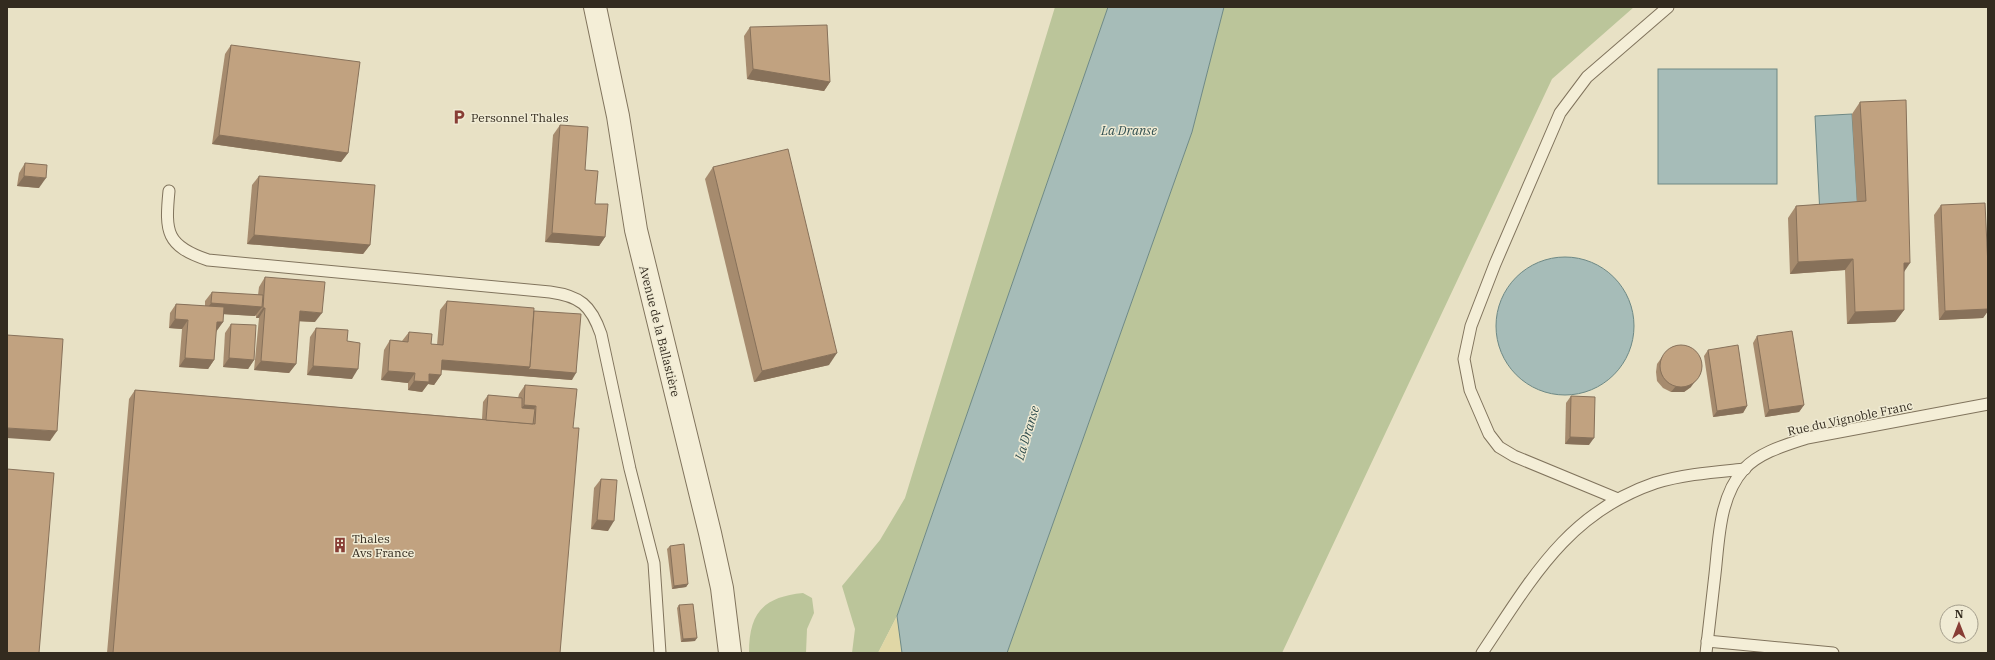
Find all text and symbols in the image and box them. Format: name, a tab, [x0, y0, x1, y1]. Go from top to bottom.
parking icon: Personnel Thales	[450, 108, 468, 126]
place label: Personnel Thales	[471, 110, 569, 125]
water label: La Dranse	[1100, 122, 1157, 139]
street label: Avenue de la Ballastière	[636, 264, 684, 398]
street label: Rue du Vignoble Franc	[1786, 397, 1914, 439]
water label: La Dranse	[1010, 404, 1043, 463]
place label: Thales Avs France	[352, 531, 414, 560]
building icon: Thales Avs France	[331, 536, 349, 554]
north arrow	[1939, 604, 1979, 644]
text: N	[1955, 607, 1964, 621]

